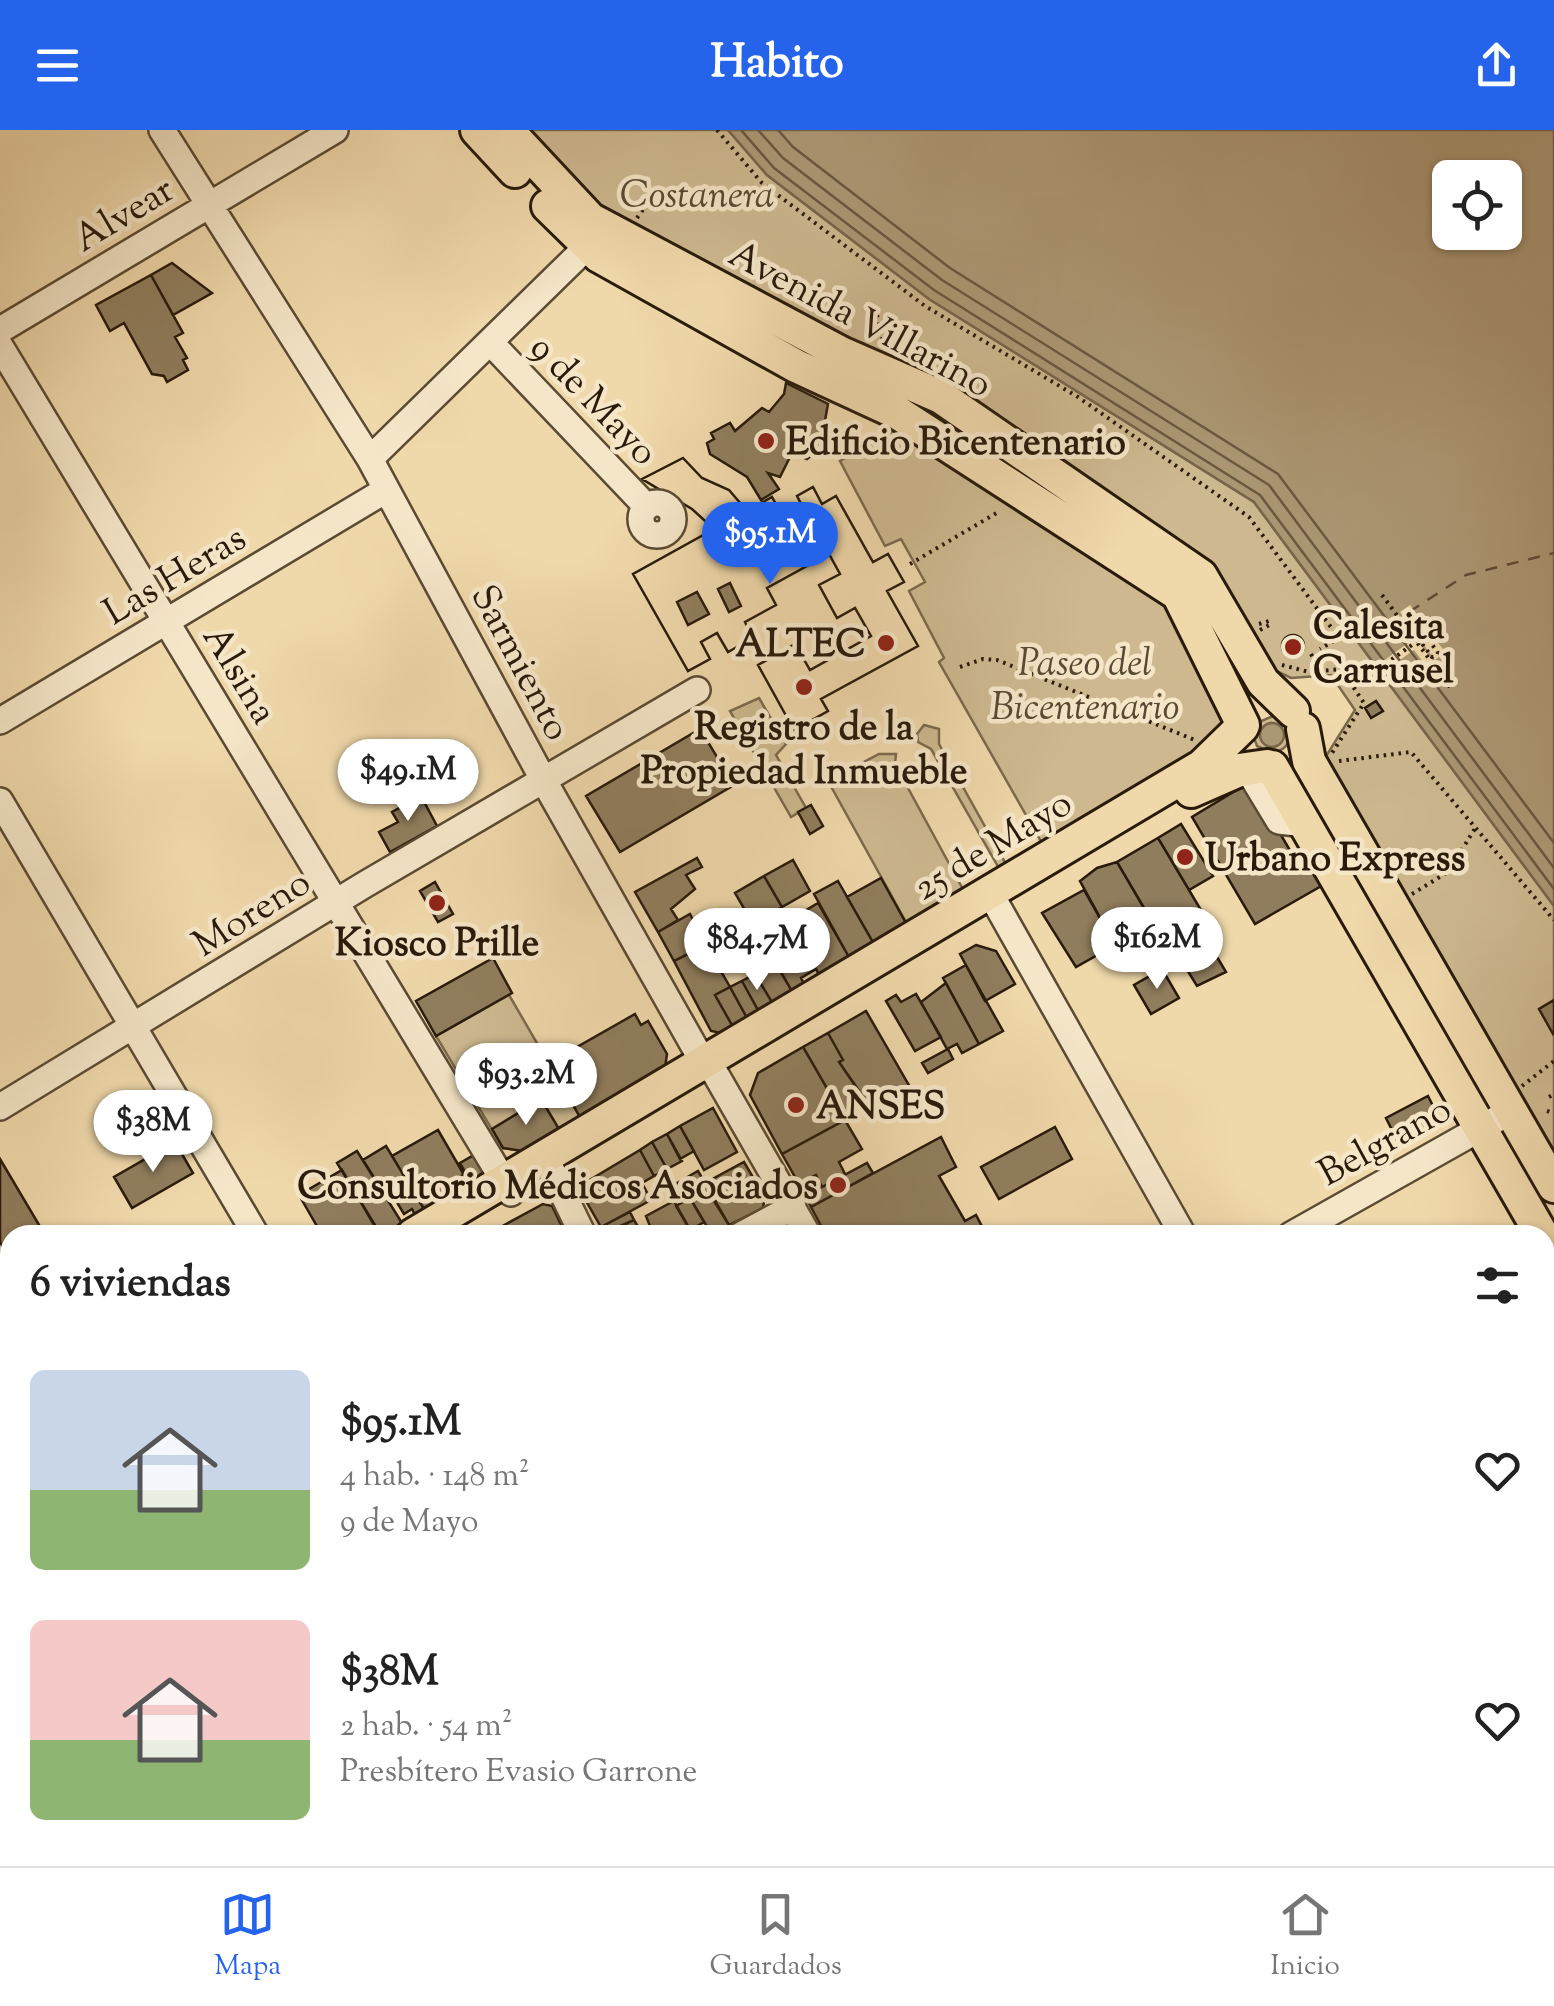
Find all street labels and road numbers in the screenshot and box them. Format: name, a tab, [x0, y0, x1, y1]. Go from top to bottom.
street label: Alvear	[65, 165, 186, 268]
street label: Avenida Villarino	[718, 229, 1000, 414]
street label: 9 de Mayo	[516, 324, 669, 480]
street label: Las Heras	[94, 514, 258, 641]
street label: Sarmiento	[455, 576, 582, 751]
street label: Alsina	[187, 616, 288, 736]
street label: 25 de Mayo	[904, 779, 1084, 916]
street label: Moreno	[184, 858, 323, 973]
street label: Belgrano	[1310, 1085, 1462, 1202]

